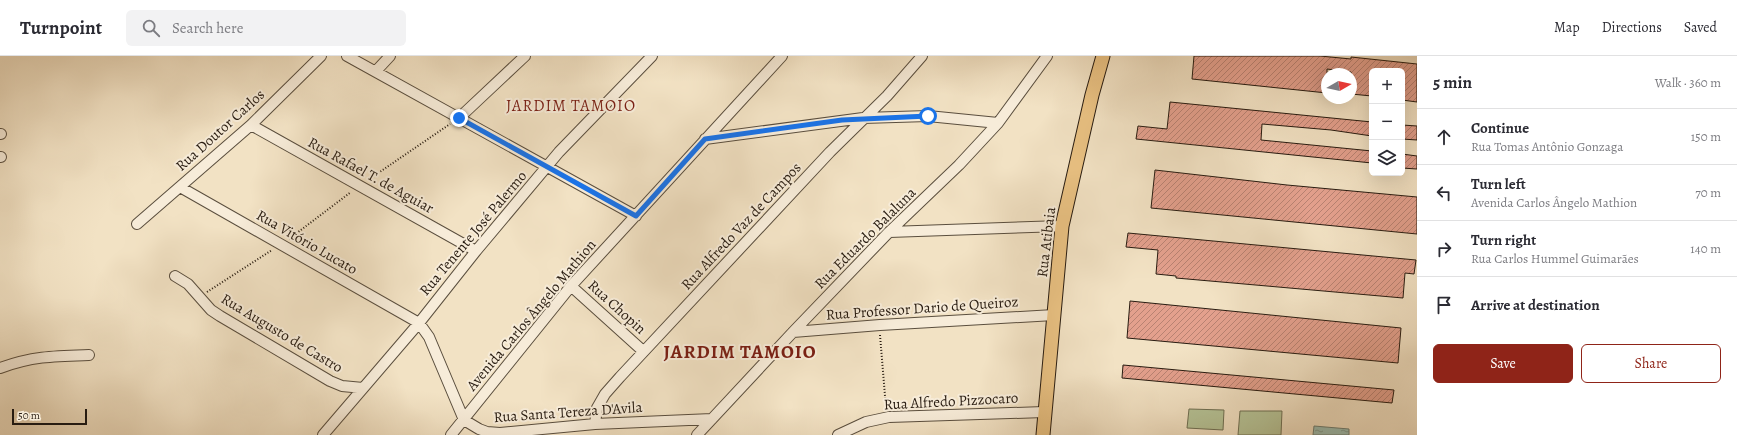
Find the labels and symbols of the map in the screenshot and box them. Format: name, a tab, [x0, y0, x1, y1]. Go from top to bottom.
north arrow	[1321, 68, 1357, 104]
street label: Rua Doutor Carlos	[171, 85, 269, 175]
district label: JARDIM TAMOIO	[506, 95, 636, 117]
route start	[919, 107, 937, 125]
route end	[450, 109, 468, 127]
street label: Rua Rafael T. de Aguiar	[304, 132, 438, 218]
street label: Rua Alfredo Vaz de Campos	[677, 158, 805, 294]
street label: Rua Tenente José Palermo	[415, 166, 531, 300]
street label: Rua Eduardo Balaluna	[810, 183, 920, 293]
street label: Rua Vitório Lucato	[253, 205, 361, 279]
street label: Rua Atibaia	[1032, 206, 1060, 278]
street label: Avenida Carlos Ângelo Mathion	[461, 235, 600, 396]
street label: Rua Chopin	[584, 275, 650, 339]
street label: Rua Augusto de Castro	[217, 289, 347, 377]
street label: Rua Professor Dario de Queiroz	[825, 291, 1019, 325]
district label: JARDIM TAMOIO	[664, 339, 816, 365]
street label: Rua Alfredo Pizzocaro	[883, 387, 1019, 415]
street label: Rua Santa Tereza D'Avila	[493, 397, 643, 427]
scale bar	[12, 407, 87, 426]

